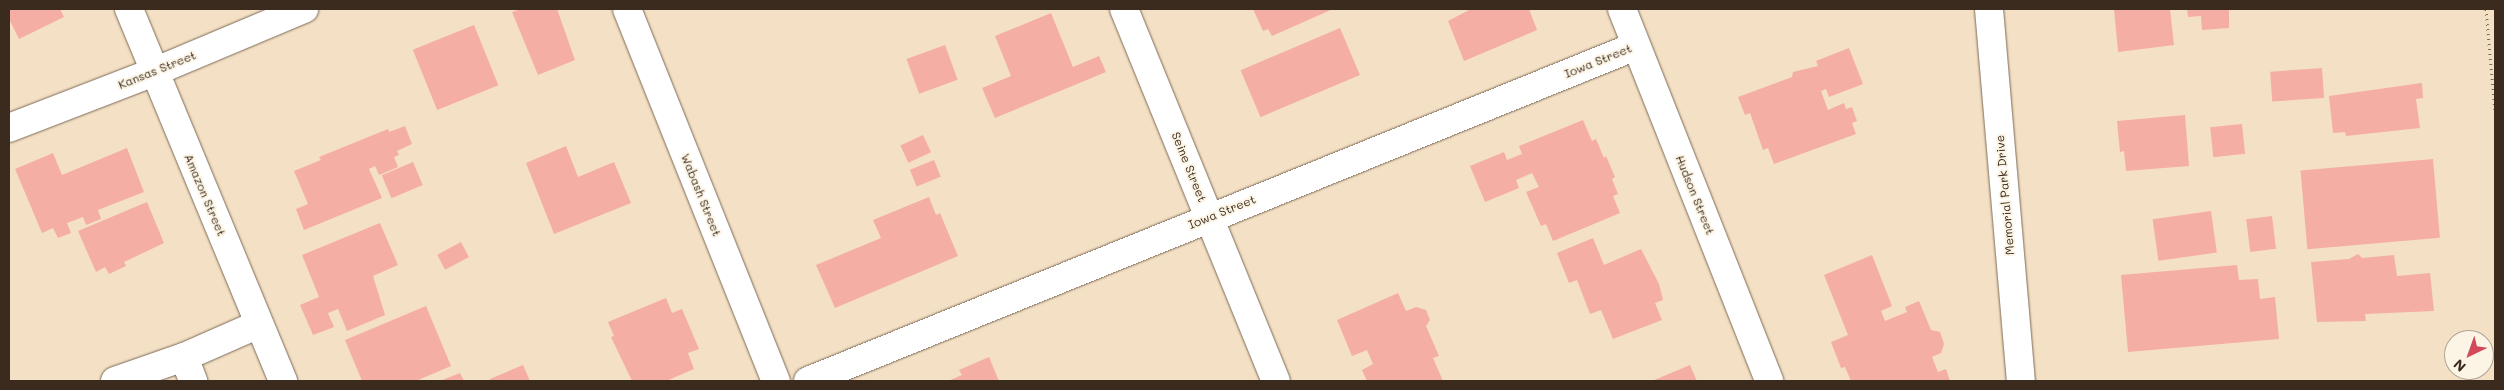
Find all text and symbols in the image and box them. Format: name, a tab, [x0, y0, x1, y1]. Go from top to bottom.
street label: Iowa Street	[1562, 41, 1634, 81]
street label: Kansas Street	[116, 48, 198, 92]
street label: Seine Street	[1168, 130, 1210, 204]
street label: Memorial Park Drive	[1993, 134, 2017, 256]
street label: Amazon Street	[181, 152, 229, 238]
street label: Wabash Street	[678, 152, 724, 238]
street label: Hudson Street	[1673, 153, 1717, 237]
street label: Iowa Street	[1186, 192, 1258, 232]
north arrow	[2444, 330, 2494, 380]
text: N	[2449, 355, 2470, 376]

